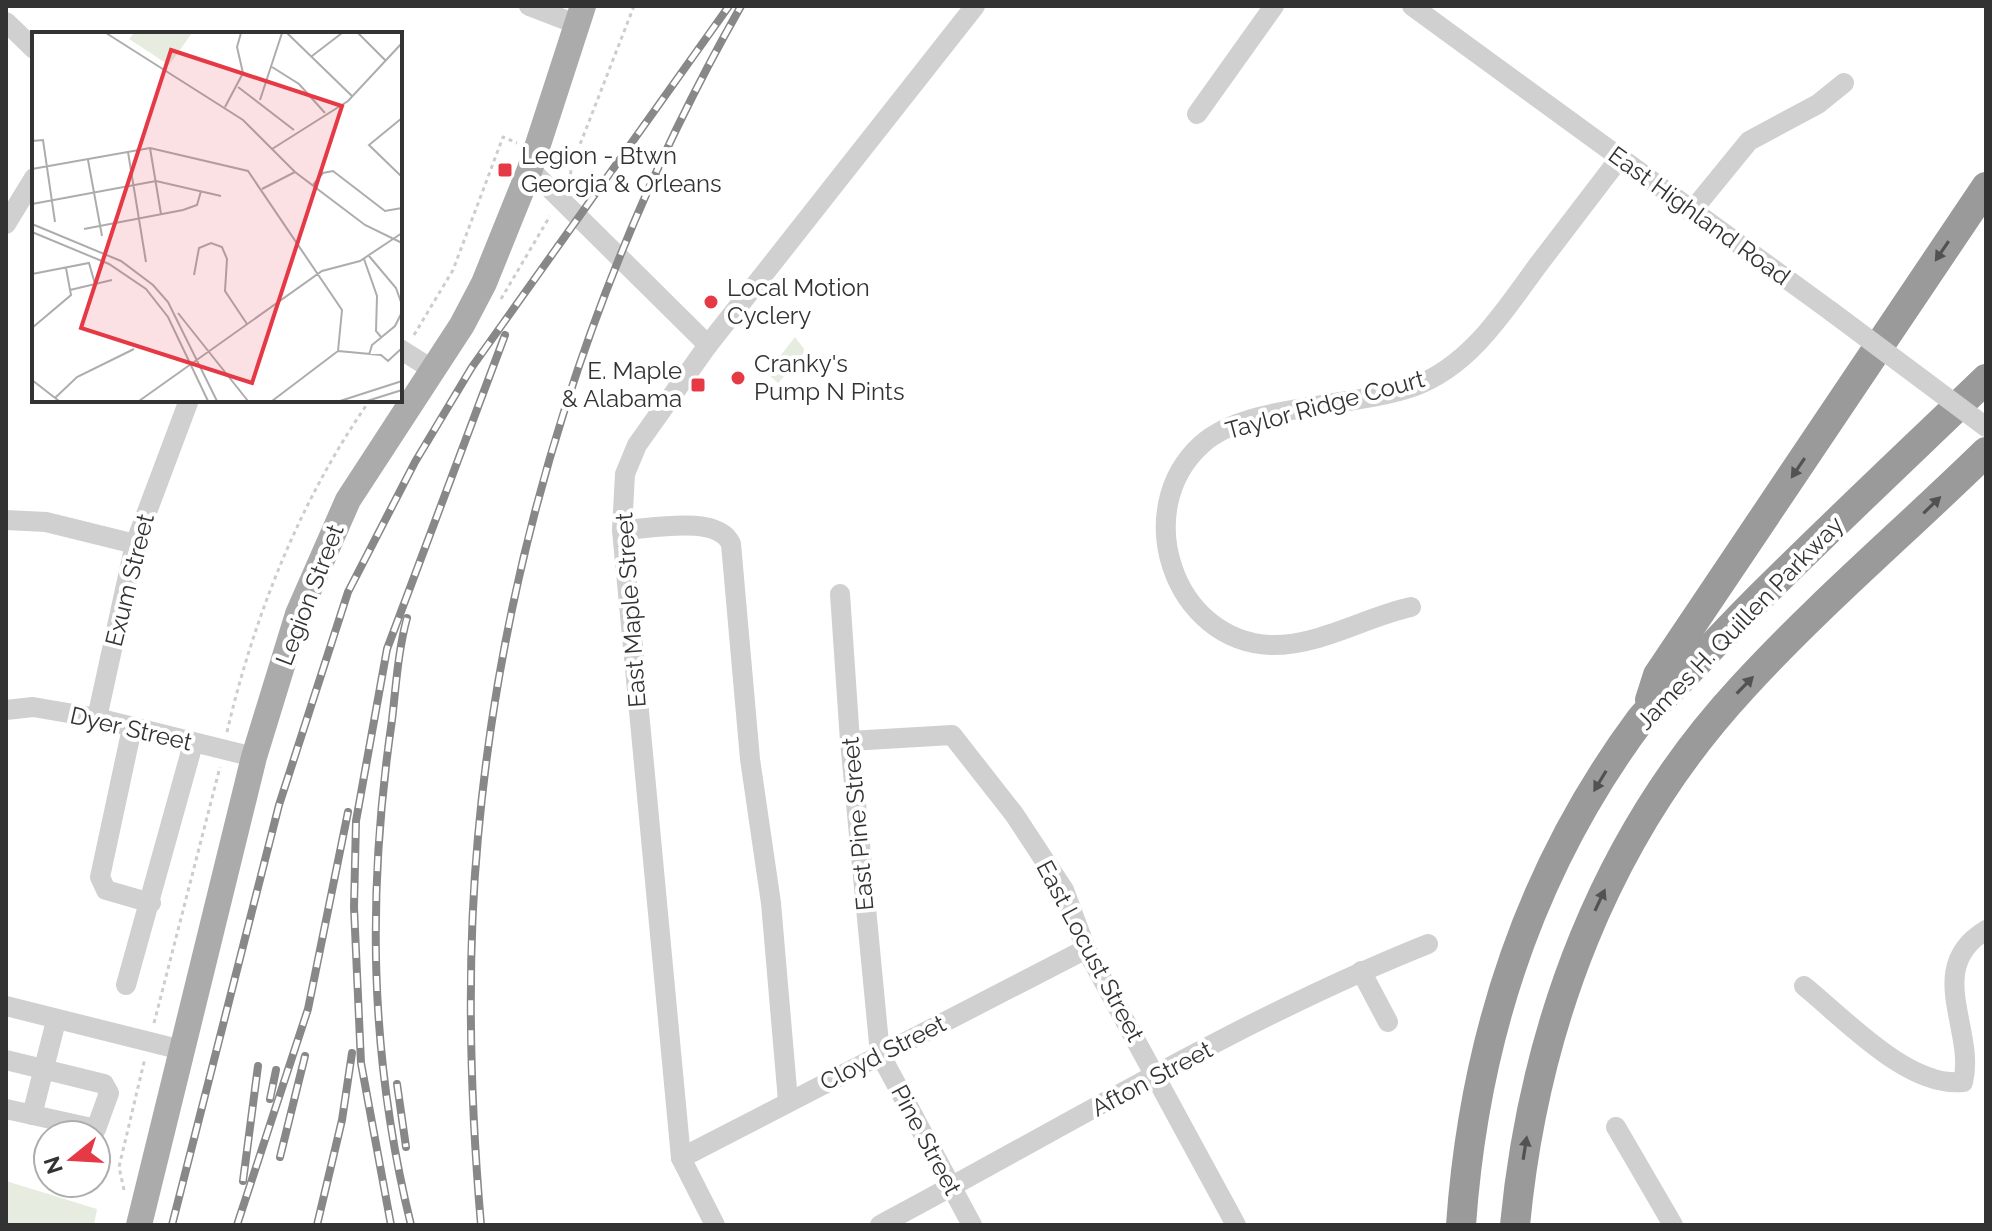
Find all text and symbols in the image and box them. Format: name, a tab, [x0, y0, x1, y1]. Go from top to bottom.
inset map	[32, 32, 402, 402]
street label: East Highland Road	[1603, 140, 1796, 291]
place label: Legion - Btwn Georgia & Orleans	[521, 141, 722, 198]
marker: Legion - Btwn Georgia & Orleans	[496, 161, 514, 179]
one-way arrow	[1935, 241, 1950, 262]
place label: Local Motion Cyclery	[727, 273, 870, 330]
marker: Local Motion Cyclery	[702, 293, 720, 311]
place label: Cranky's Pump N Pints	[754, 349, 904, 406]
place label: E. Maple & Alabama	[562, 356, 682, 413]
street label: Taylor Ridge Court	[1222, 364, 1428, 445]
marker: Cranky's Pump N Pints	[729, 369, 747, 387]
marker: E. Maple & Alabama	[689, 376, 707, 394]
one-way arrow	[1791, 457, 1806, 478]
one-way arrow	[1922, 496, 1941, 514]
street label: James H. Quillen Parkway	[1630, 510, 1849, 735]
street label: Exum Street	[99, 511, 160, 649]
street label: East Maple Street	[609, 512, 652, 709]
street label: Legion Street	[269, 520, 350, 669]
one-way arrow	[1736, 676, 1754, 695]
street label: Dyer Street	[67, 700, 195, 757]
street label: East Pine Street	[835, 736, 880, 912]
one-way arrow	[1593, 770, 1607, 792]
street label: East Locust Street	[1030, 855, 1150, 1046]
one-way arrow	[1593, 888, 1607, 912]
street label: Cloyd Street	[815, 1009, 950, 1097]
street label: Afton Street	[1086, 1035, 1217, 1122]
street label: Pine Street	[885, 1080, 968, 1200]
north arrow	[32, 1119, 112, 1199]
one-way arrow	[1519, 1135, 1532, 1160]
text: N	[38, 1153, 68, 1177]

